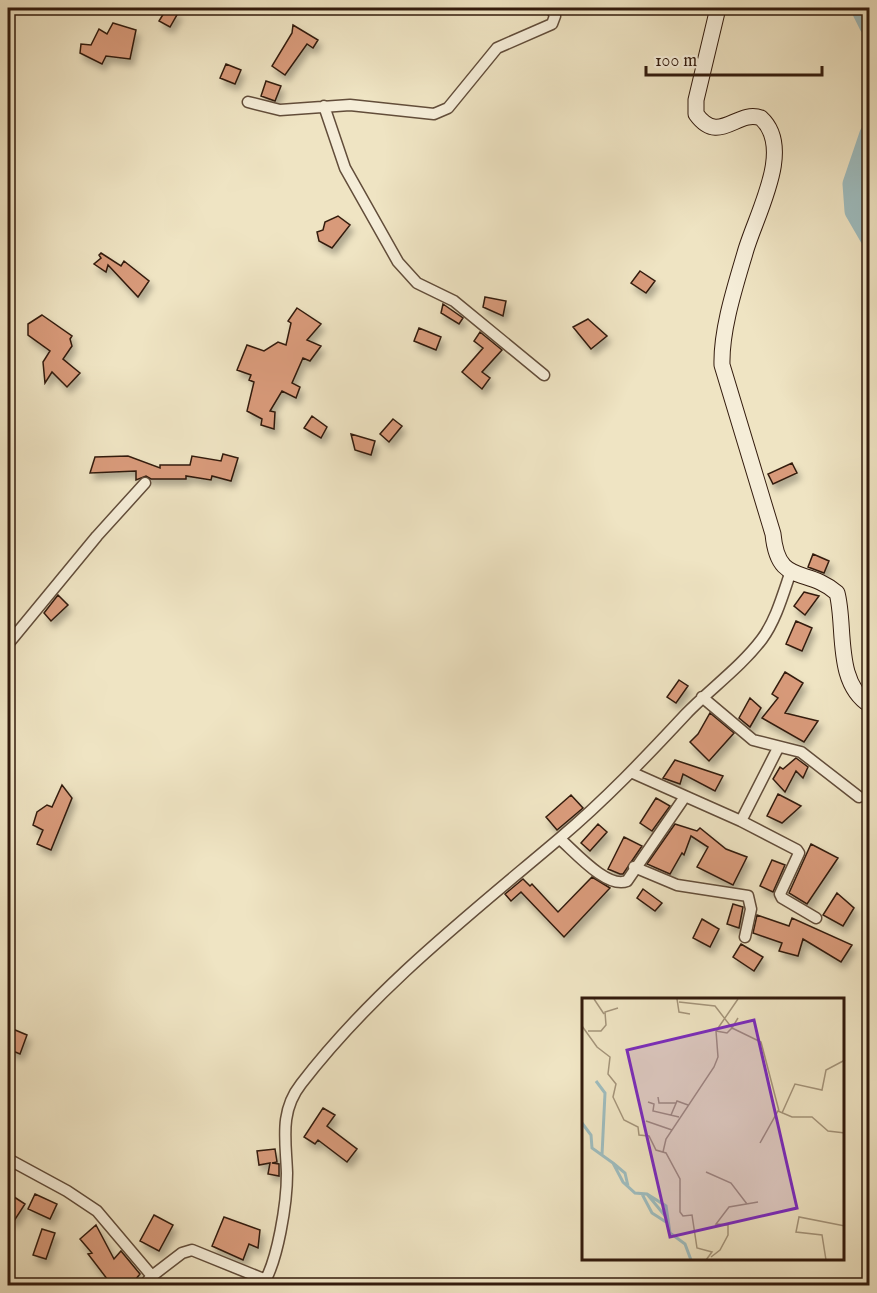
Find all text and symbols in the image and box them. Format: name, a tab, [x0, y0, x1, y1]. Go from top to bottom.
scale bar	[646, 39, 822, 77]
text: 100 m	[655, 50, 697, 73]
inset map	[582, 998, 844, 1260]

